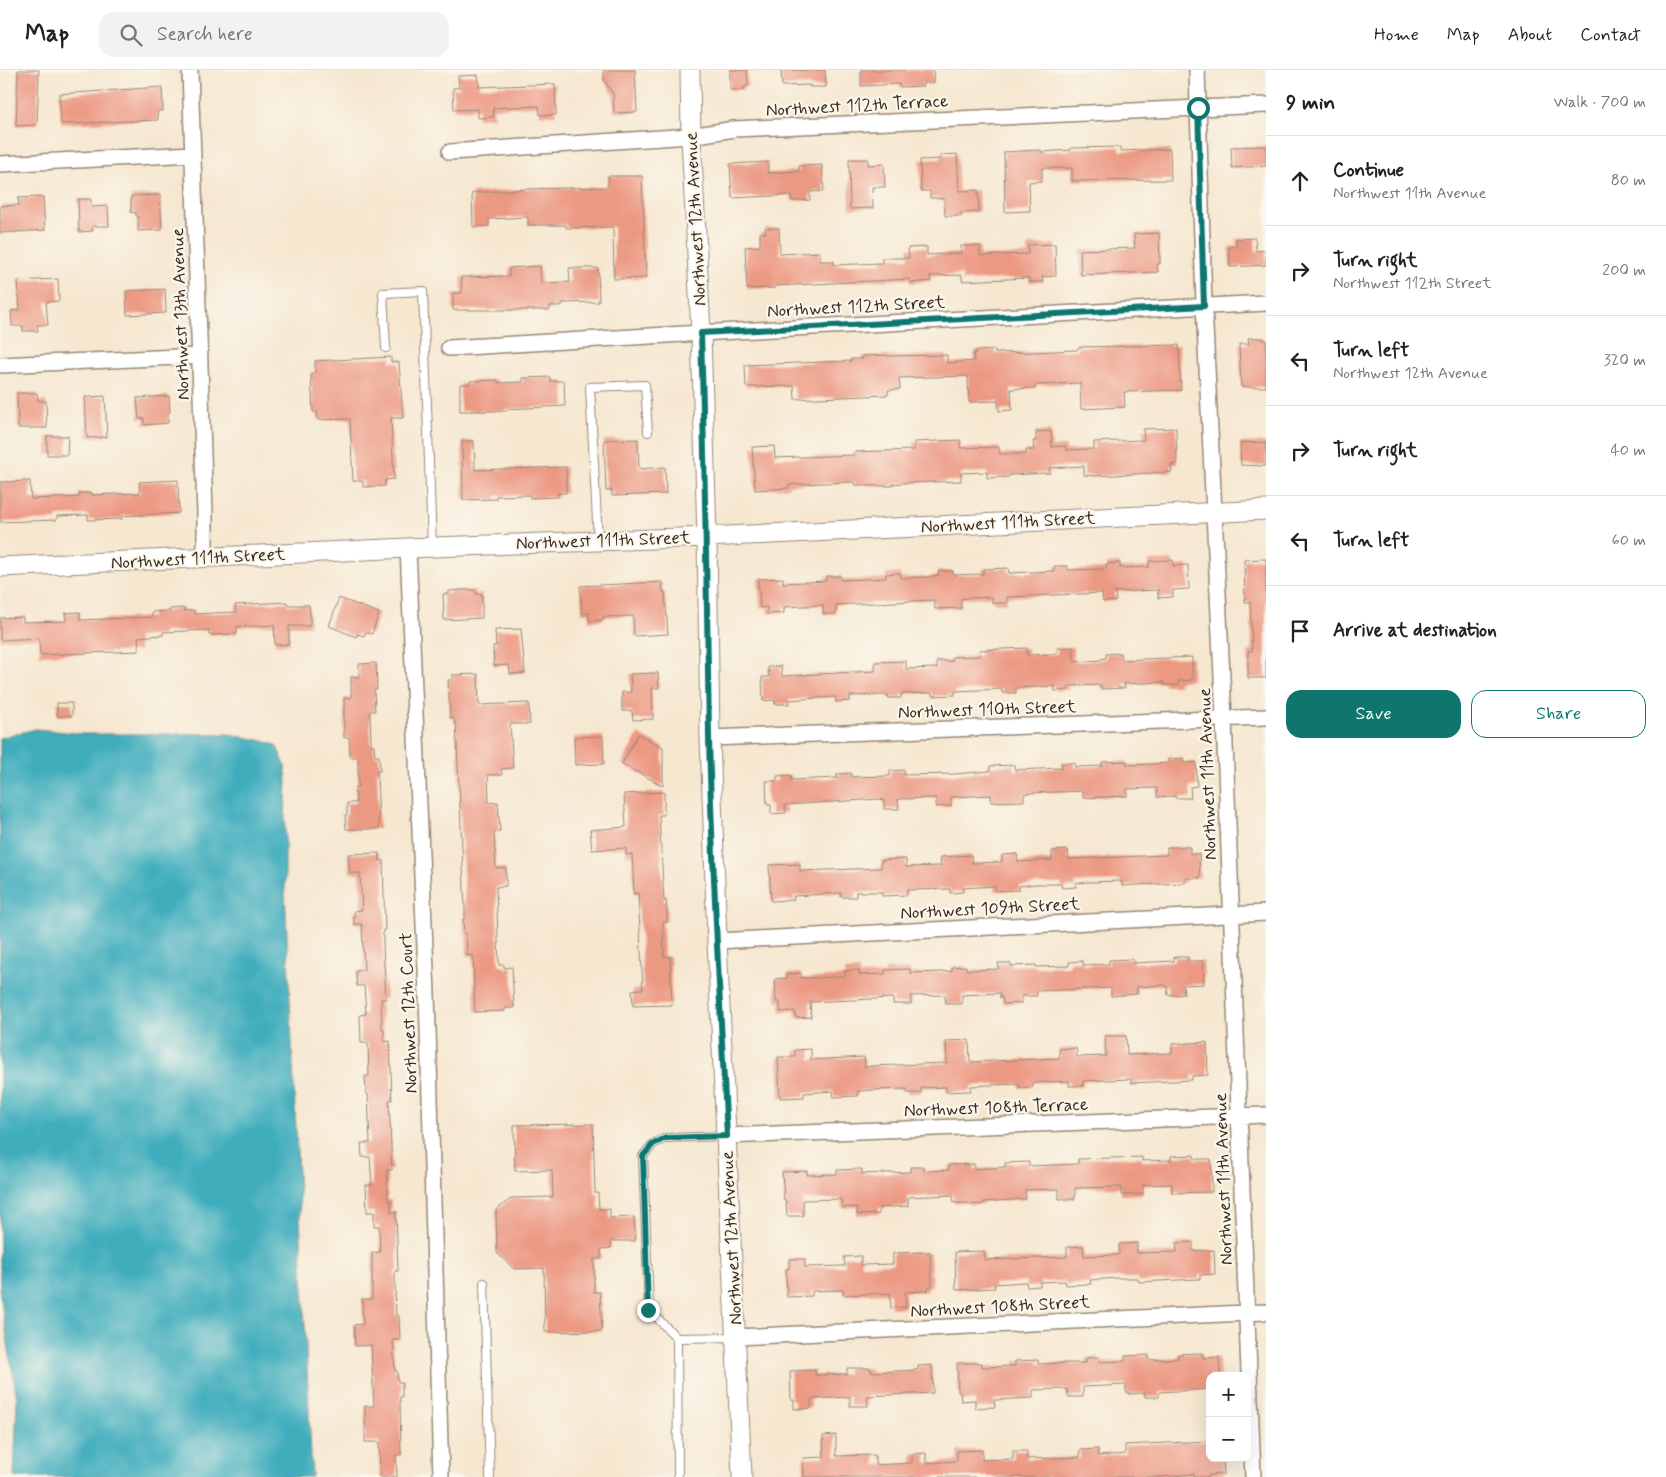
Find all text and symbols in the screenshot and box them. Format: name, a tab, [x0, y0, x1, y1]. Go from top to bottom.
search box	[99, 12, 449, 57]
text: Map	[25, 19, 69, 50]
icon: search	[117, 21, 145, 49]
text: Search here	[157, 22, 253, 47]
text: Home	[1374, 23, 1419, 47]
text: Map	[1447, 23, 1480, 47]
text: About	[1508, 23, 1552, 47]
text: Contact	[1580, 23, 1641, 47]
street label: Northwest 112th Terrace	[765, 89, 949, 123]
text: 9 min	[1286, 89, 1335, 117]
text: Walk · 700 m	[1554, 92, 1646, 113]
route start	[1187, 97, 1210, 120]
street label: Northwest 12th Avenue	[679, 131, 713, 307]
text: Continue	[1333, 158, 1404, 183]
icon: ahead	[1286, 167, 1314, 195]
text: 80 m	[1611, 170, 1646, 191]
text: Northwest 11th Avenue	[1333, 183, 1486, 204]
street label: Northwest 13th Avenue	[166, 227, 196, 401]
text: Turn right	[1333, 248, 1417, 273]
icon: right	[1286, 257, 1314, 285]
text: 200 m	[1602, 260, 1646, 281]
text: Northwest 112th Street	[1333, 273, 1492, 294]
street label: Northwest 112th Street	[766, 290, 946, 324]
text: Turn left	[1333, 338, 1409, 363]
icon: left	[1286, 347, 1314, 375]
text: 320 m	[1604, 350, 1646, 371]
text: Northwest 12th Avenue	[1333, 363, 1488, 384]
icon: right	[1286, 437, 1314, 465]
text: Turn right	[1333, 438, 1417, 463]
text: 40 m	[1610, 440, 1646, 461]
street label: Northwest 111th Street	[920, 506, 1096, 540]
street label: Northwest 111th Street	[515, 526, 691, 556]
icon: left	[1286, 527, 1314, 555]
text: Turn left	[1333, 528, 1409, 553]
text: 60 m	[1612, 530, 1646, 551]
street label: Northwest 111th Street	[110, 542, 286, 576]
icon: arrive	[1286, 617, 1314, 645]
text: Arrive at destination	[1333, 618, 1497, 643]
street label: Northwest 11th Avenue	[1193, 687, 1223, 861]
button: Save	[1286, 690, 1461, 738]
button: Share	[1471, 690, 1646, 738]
street label: Northwest 110th Street	[897, 695, 1077, 725]
street label: Northwest 109th Street	[900, 892, 1081, 926]
street label: Northwest 12th Court	[394, 932, 424, 1094]
street label: Northwest 11th Avenue	[1209, 1092, 1239, 1266]
street label: Northwest 108th Terrace	[903, 1093, 1089, 1123]
street label: Northwest 12th Avenue	[715, 1150, 749, 1326]
street label: Northwest 108th Street	[910, 1290, 1091, 1324]
route end	[637, 1299, 660, 1322]
map controls	[1206, 1372, 1251, 1462]
button: +	[1206, 1372, 1251, 1417]
button: −	[1206, 1417, 1251, 1462]

